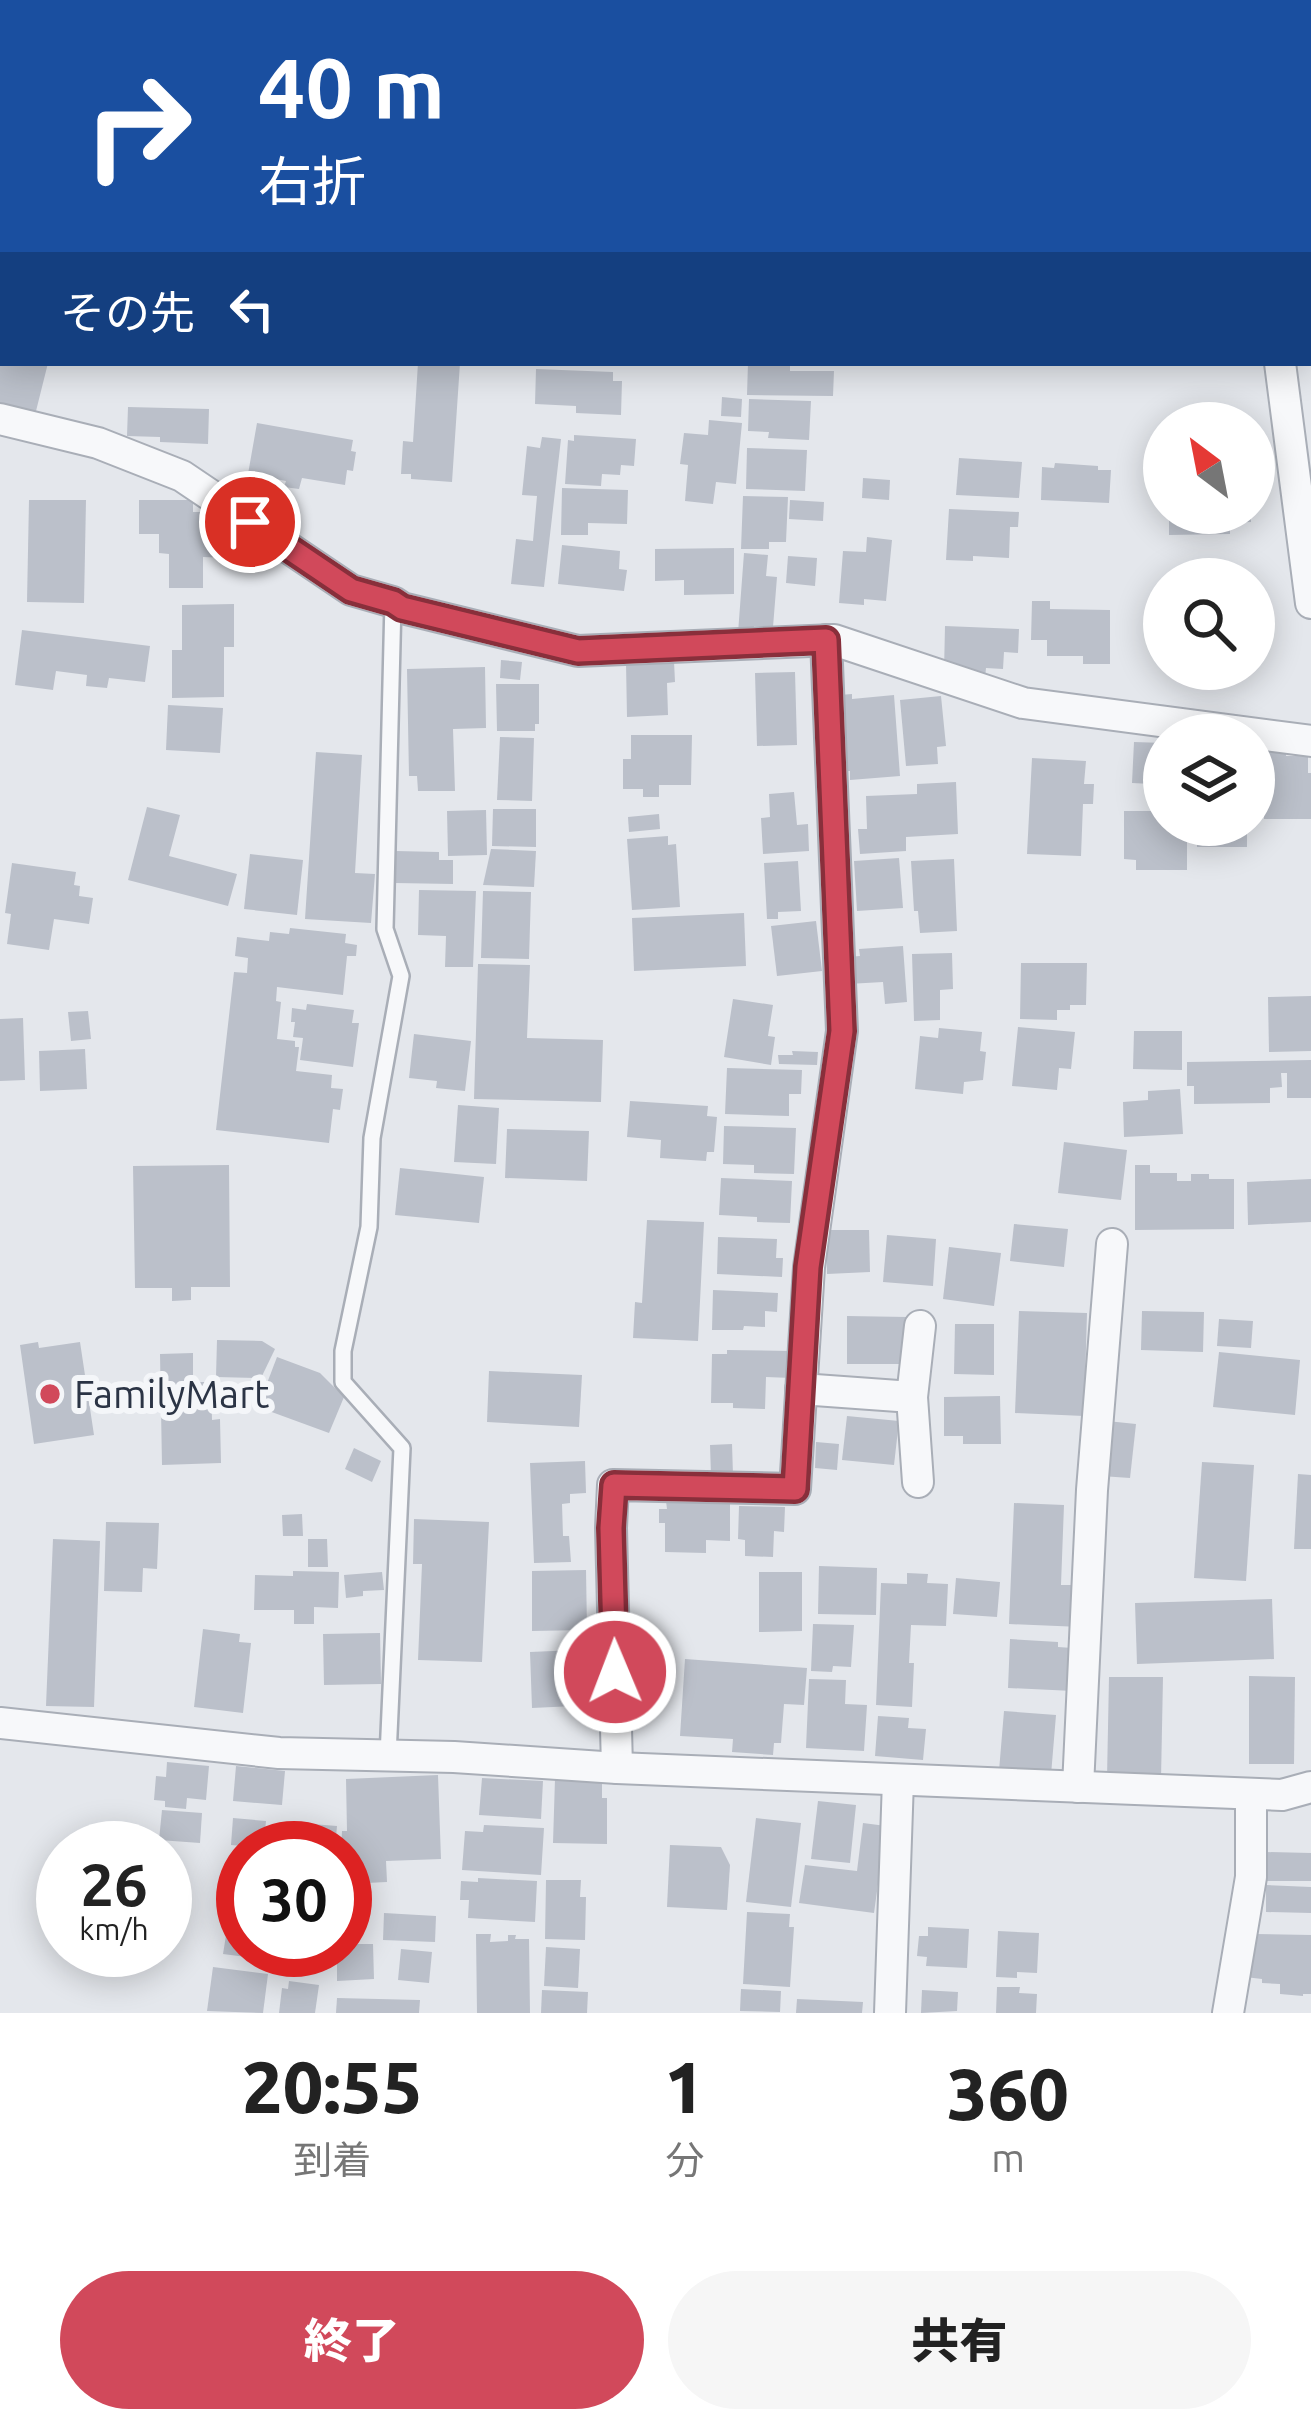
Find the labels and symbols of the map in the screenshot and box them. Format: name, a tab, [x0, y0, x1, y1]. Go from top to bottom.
north arrow	[1143, 402, 1275, 534]
pin	[199, 471, 301, 573]
place label: FamilyMart	[74, 1372, 269, 1415]
marker: FamilyMart	[37, 1381, 63, 1407]
position arrow	[552, 1609, 678, 1735]
speed limit sign: 30	[216, 1821, 372, 1977]

